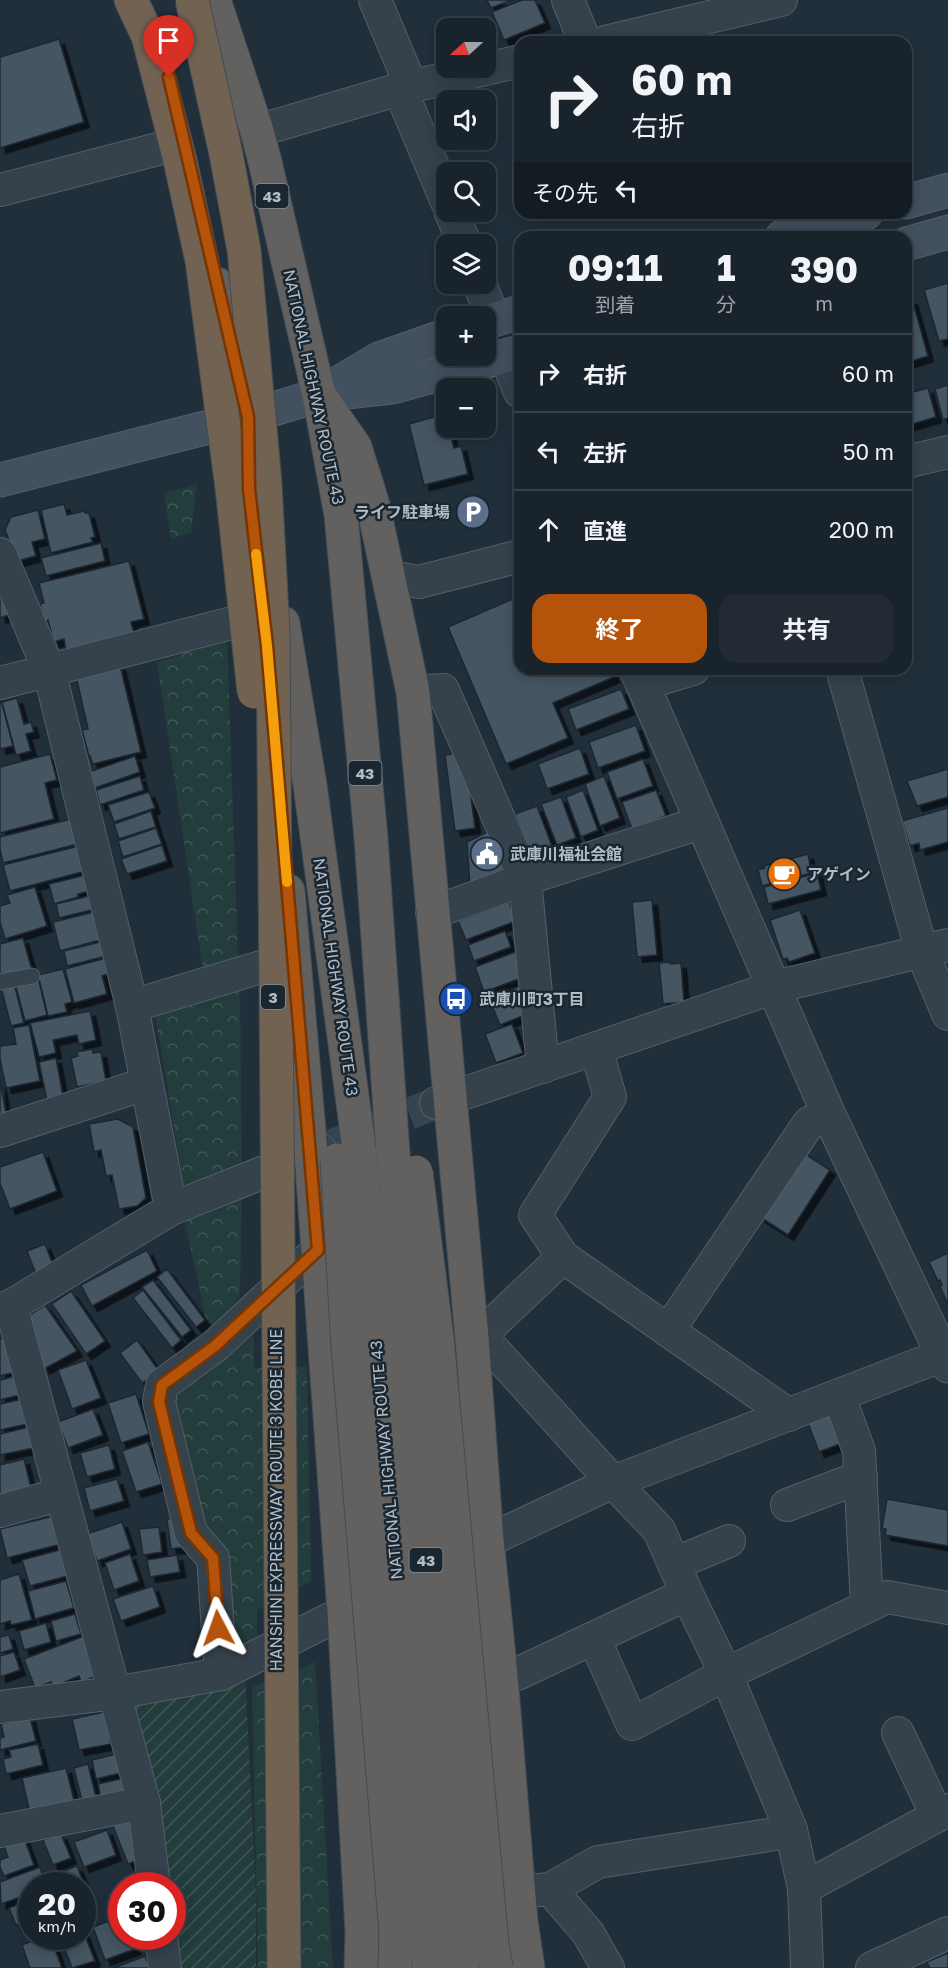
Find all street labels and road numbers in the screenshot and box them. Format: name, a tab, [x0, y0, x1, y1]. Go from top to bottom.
road number: 43	[256, 184, 288, 208]
street label: NATIONAL HIGHWAY ROUTE 43	[279, 268, 349, 506]
road number: 43	[348, 761, 382, 785]
street label: NATIONAL HIGHWAY ROUTE 43	[309, 857, 363, 1097]
road number: 3	[261, 985, 285, 1009]
street label: HANSHIN EXPRESSWAY ROUTE 3 KOBE LINE	[266, 1329, 286, 1671]
street label: NATIONAL HIGHWAY ROUTE 43	[366, 1340, 406, 1580]
road number: 43	[410, 1548, 442, 1572]

